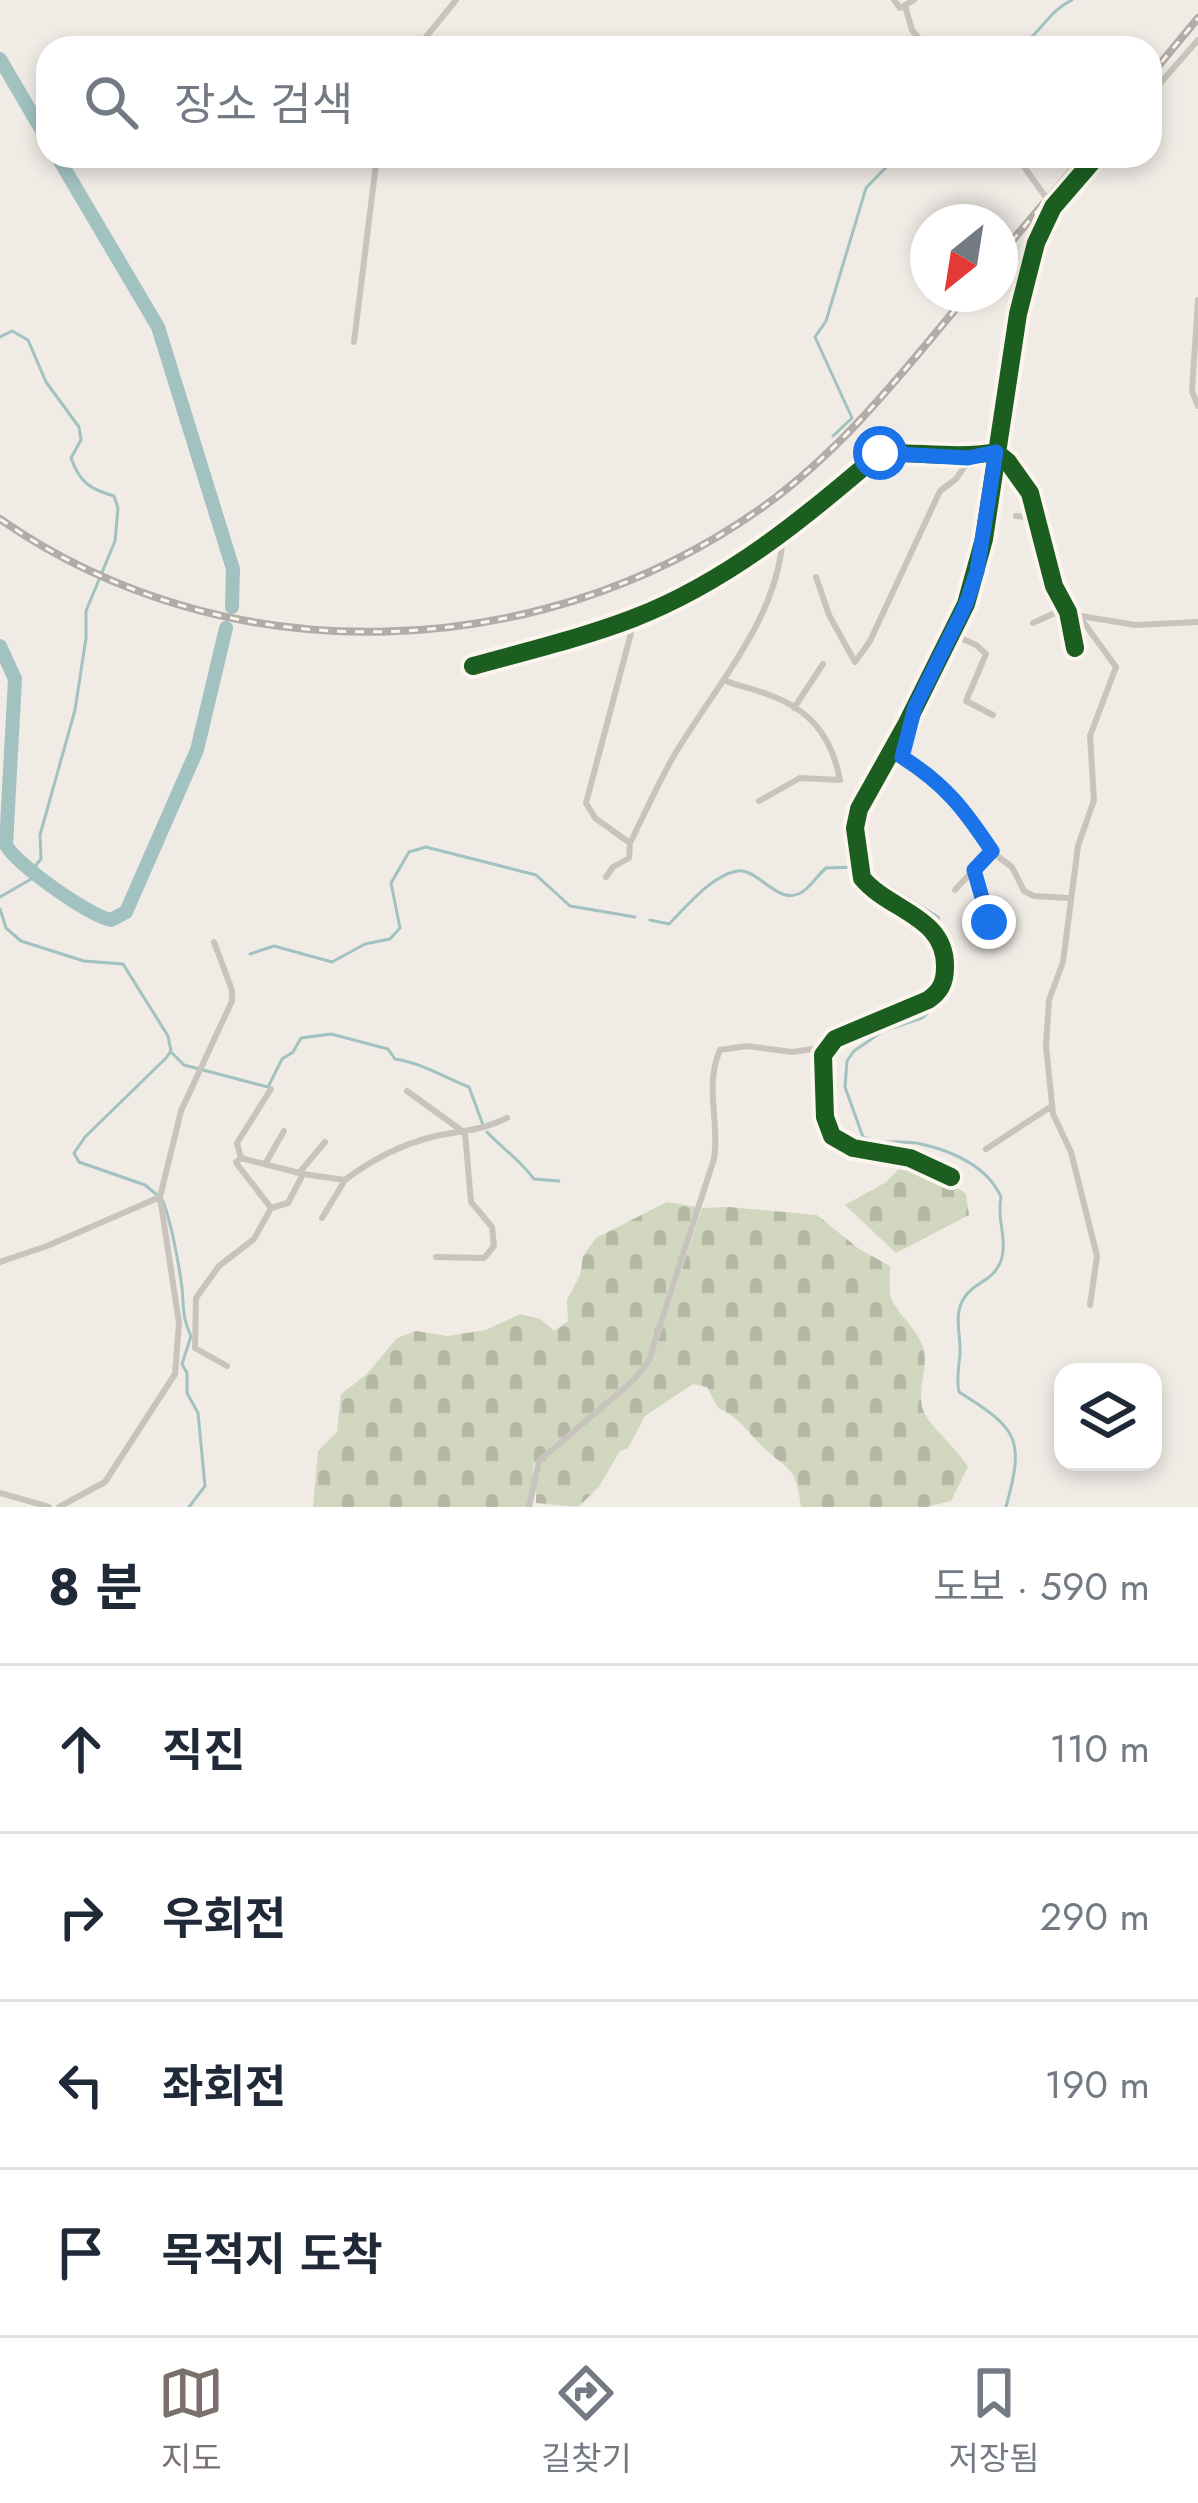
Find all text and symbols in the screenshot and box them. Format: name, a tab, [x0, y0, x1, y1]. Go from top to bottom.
search box	[36, 36, 1162, 168]
icon: search	[78, 69, 144, 135]
text: 장소 검색	[174, 72, 353, 137]
north arrow	[910, 204, 1018, 312]
route start	[853, 426, 907, 480]
route end	[962, 895, 1016, 949]
map controls	[1054, 1363, 1162, 1471]
button: layers	[1054, 1363, 1162, 1471]
text: 8 분	[48, 1550, 142, 1624]
text: 도보 · 590 m	[933, 1558, 1150, 1615]
icon: ahead	[48, 1716, 114, 1782]
text: 직진	[162, 1718, 245, 1783]
text: 110 m	[1049, 1720, 1150, 1777]
icon: right	[48, 1884, 114, 1950]
text: 우회전	[162, 1886, 286, 1951]
text: 290 m	[1040, 1888, 1150, 1945]
icon: left	[48, 2052, 114, 2118]
text: 좌회전	[162, 2054, 286, 2119]
text: 190 m	[1044, 2056, 1150, 2113]
icon: arrive	[48, 2220, 114, 2286]
text: 목적지 도착	[162, 2222, 383, 2287]
tab: 지도	[158, 2360, 224, 2482]
tab: 길찾기	[541, 2360, 632, 2482]
tab: 저장됨	[949, 2360, 1040, 2482]

